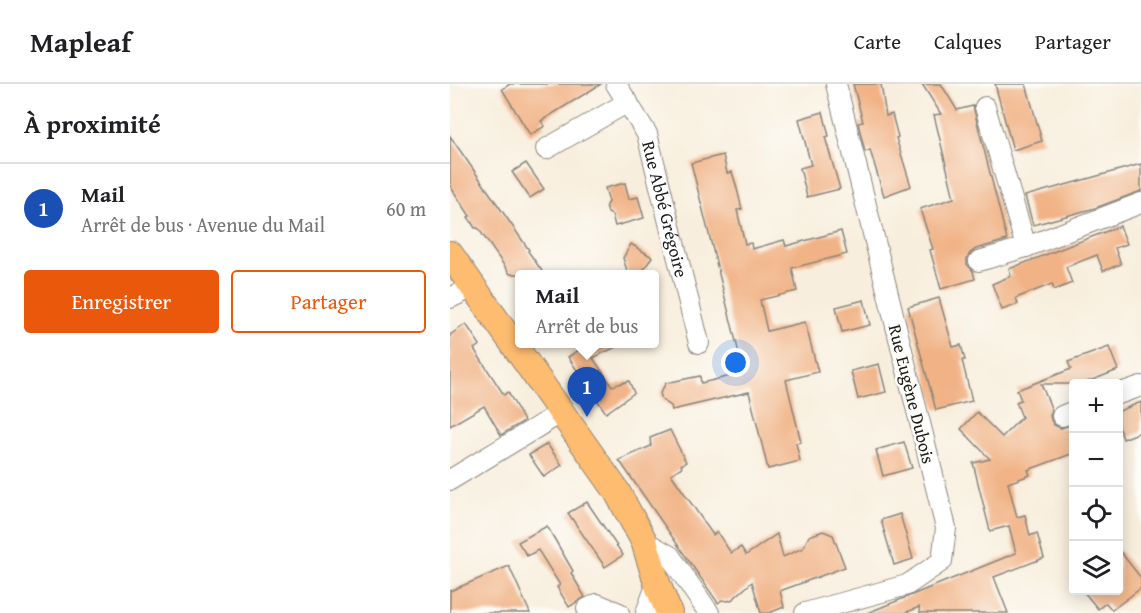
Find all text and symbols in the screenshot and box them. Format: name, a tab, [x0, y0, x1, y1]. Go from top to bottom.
text: Mapleaf	[30, 21, 131, 62]
text: Carte	[854, 26, 901, 57]
text: Calques	[934, 26, 1002, 57]
text: Partager	[1035, 26, 1111, 57]
text: À proximité	[24, 104, 161, 143]
street label: Rue Abbé Grégoire	[636, 138, 696, 280]
text: Mail	[81, 178, 125, 210]
text: 1	[38, 194, 49, 223]
text: 60 m	[386, 194, 426, 223]
text: Arrêt de bus · Avenue du Mail	[81, 210, 325, 239]
button: Enregistrer	[24, 270, 219, 333]
button: Partager	[231, 270, 426, 333]
popup	[515, 270, 659, 348]
text: Mail	[535, 279, 579, 311]
text: Arrêt de bus	[535, 311, 639, 340]
street label: Rue Eugène Dubois	[882, 322, 942, 466]
your location	[721, 348, 750, 377]
pin: 1	[568, 368, 606, 417]
map controls	[1069, 379, 1123, 595]
button: +	[1069, 379, 1123, 433]
button: −	[1069, 433, 1123, 487]
button: locate	[1069, 487, 1123, 541]
button: layers	[1069, 541, 1123, 595]

